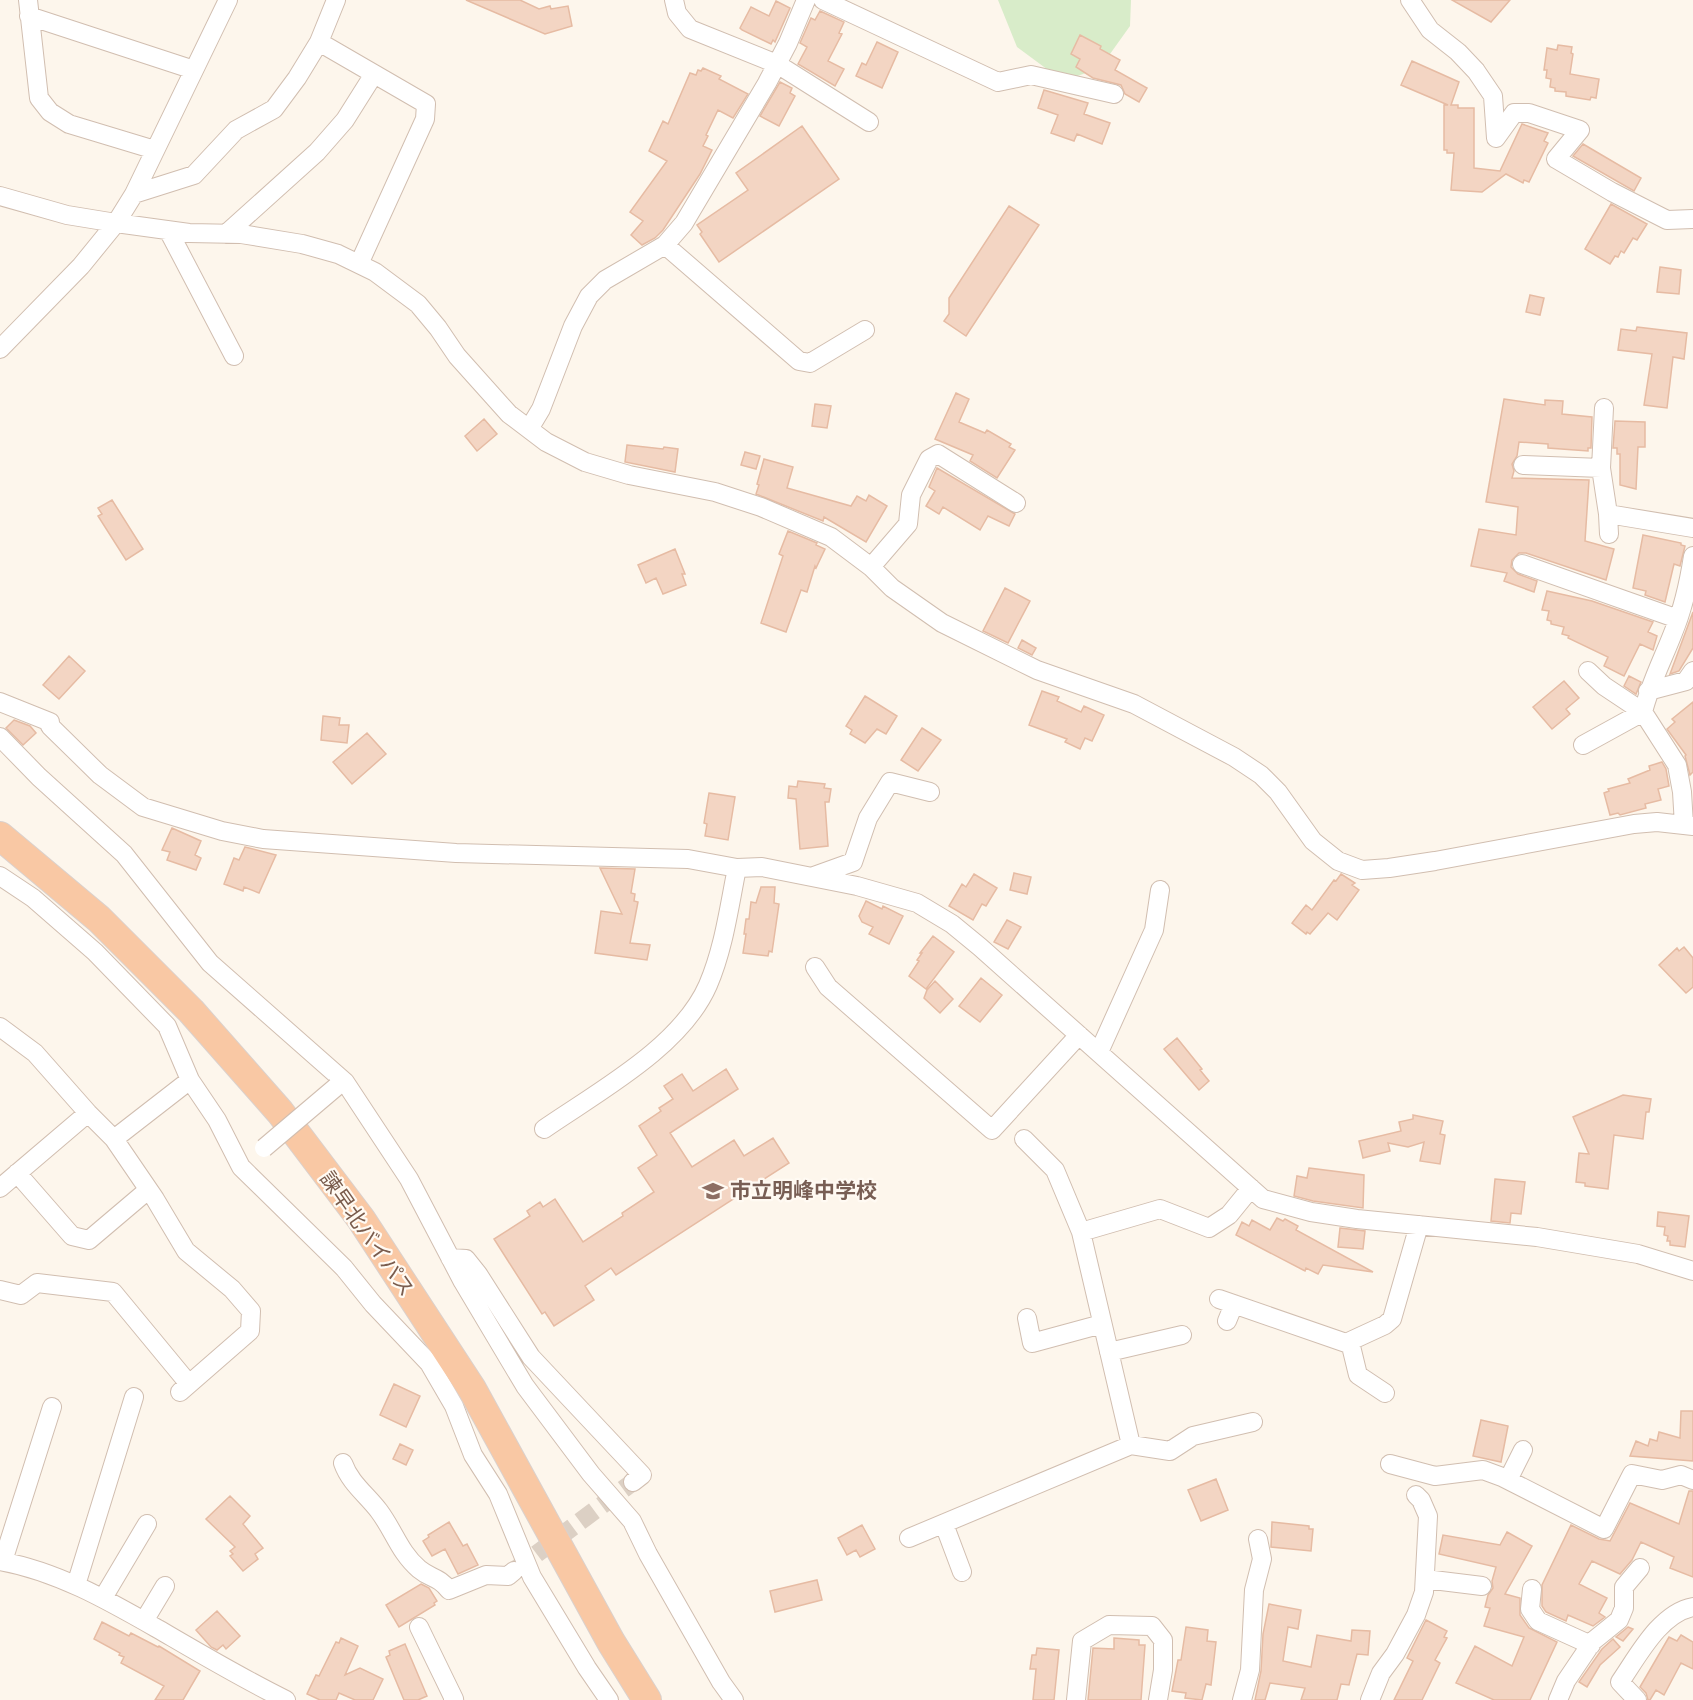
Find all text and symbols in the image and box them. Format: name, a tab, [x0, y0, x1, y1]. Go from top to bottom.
street label: 諫早北バイパス	[313, 1165, 421, 1302]
place label: 市立明峰中学校	[730, 1176, 877, 1205]
school or university icon: 市立明峰中学校	[701, 1179, 725, 1203]

